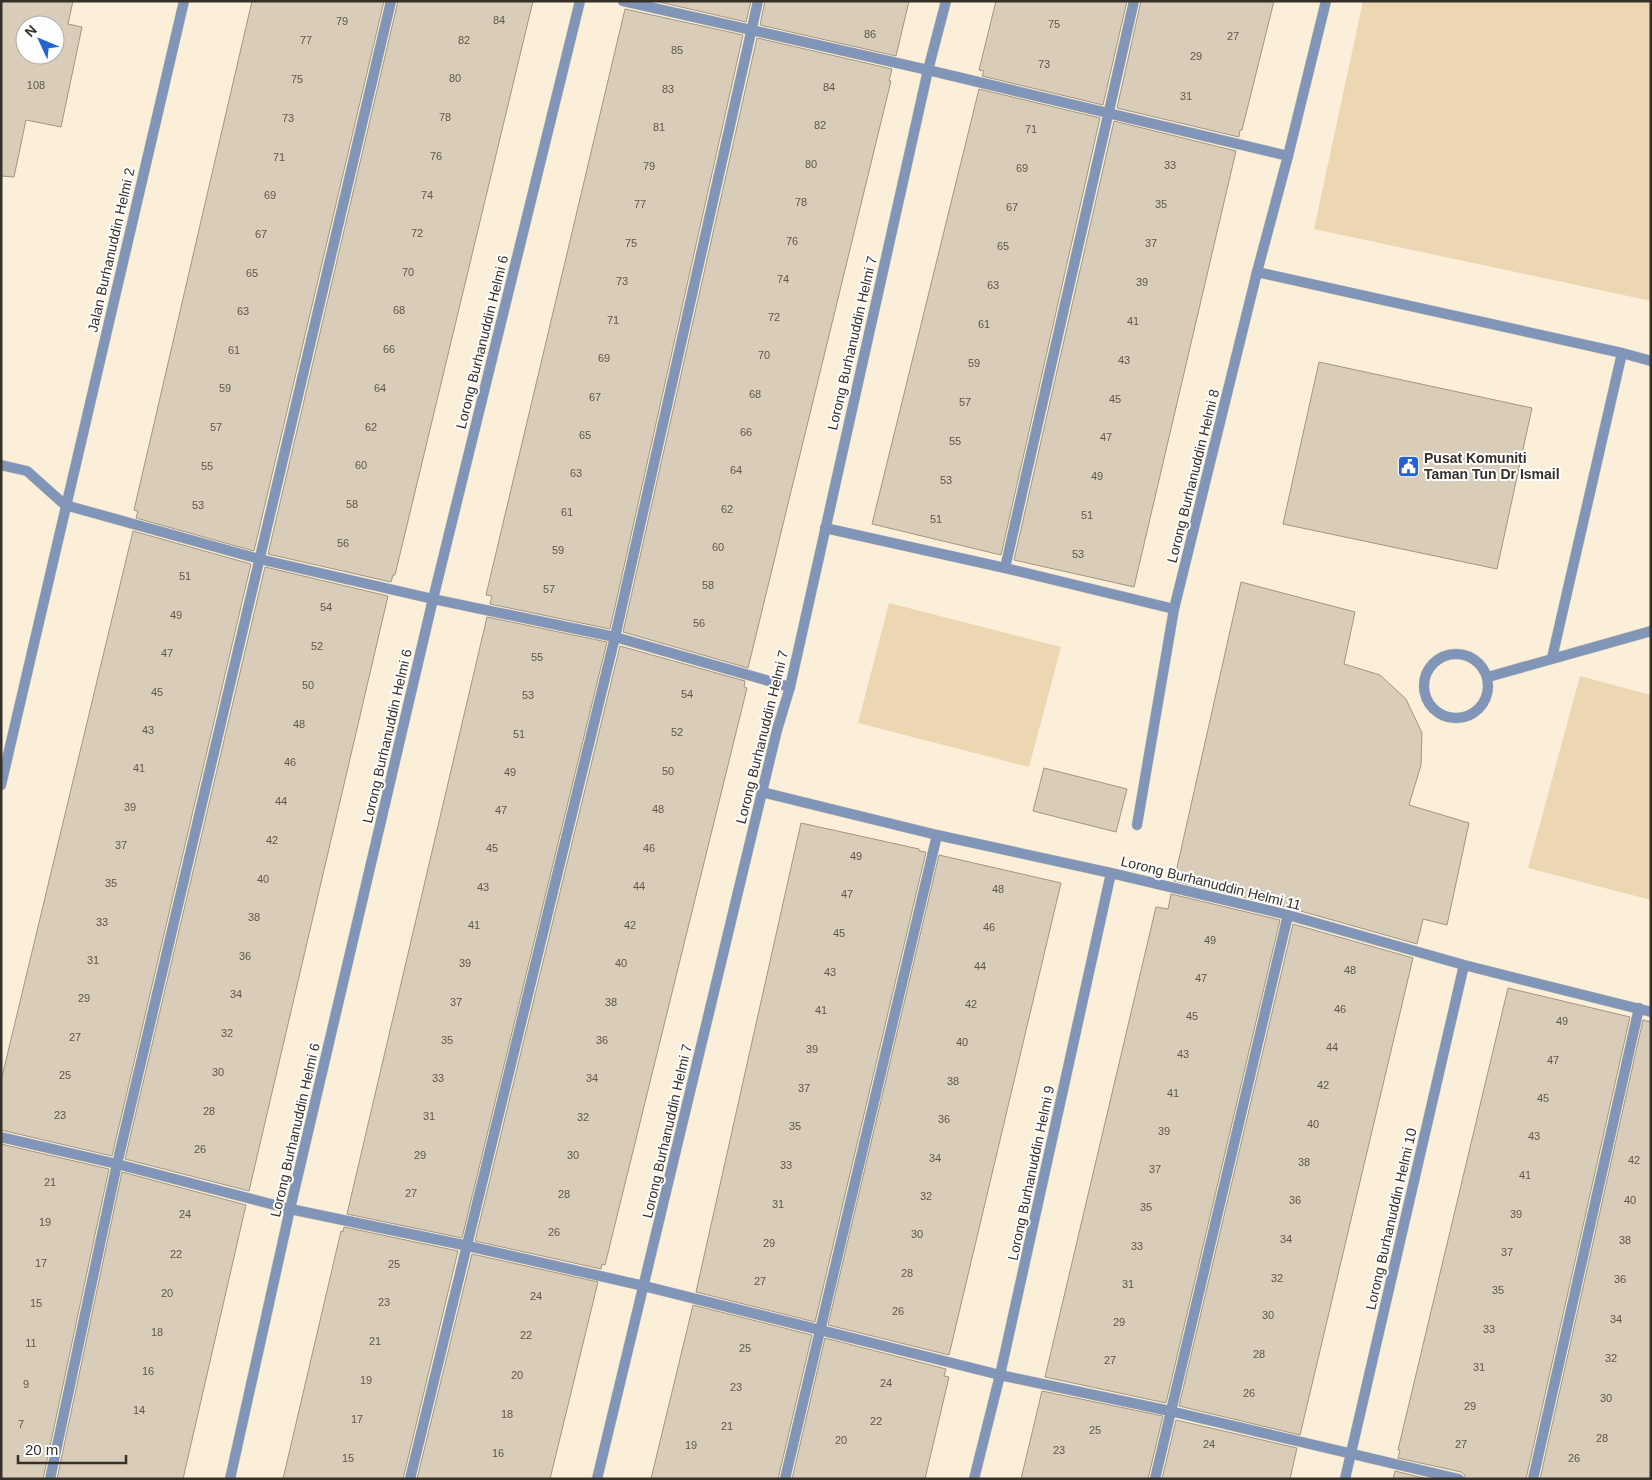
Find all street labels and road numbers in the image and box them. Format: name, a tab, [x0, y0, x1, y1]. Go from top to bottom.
street label: Jalan Burhanuddin Helmi 2	[84, 166, 138, 334]
street label: Lorong Burhanuddin Helmi 6	[453, 253, 511, 430]
street label: Lorong Burhanuddin Helmi 7	[824, 254, 880, 432]
street label: Lorong Burhanuddin Helmi 8	[1164, 387, 1222, 564]
street label: Lorong Burhanuddin Helmi 6	[359, 647, 415, 825]
street label: Lorong Burhanuddin Helmi 7	[733, 648, 791, 825]
street label: Lorong Burhanuddin Helmi 11	[1119, 853, 1303, 913]
street label: Lorong Burhanuddin Helmi 6	[267, 1041, 323, 1219]
street label: Lorong Burhanuddin Helmi 7	[639, 1042, 695, 1220]
street label: Lorong Burhanuddin Helmi 9	[1005, 1084, 1057, 1262]
street label: Lorong Burhanuddin Helmi 10	[1362, 1126, 1420, 1311]

